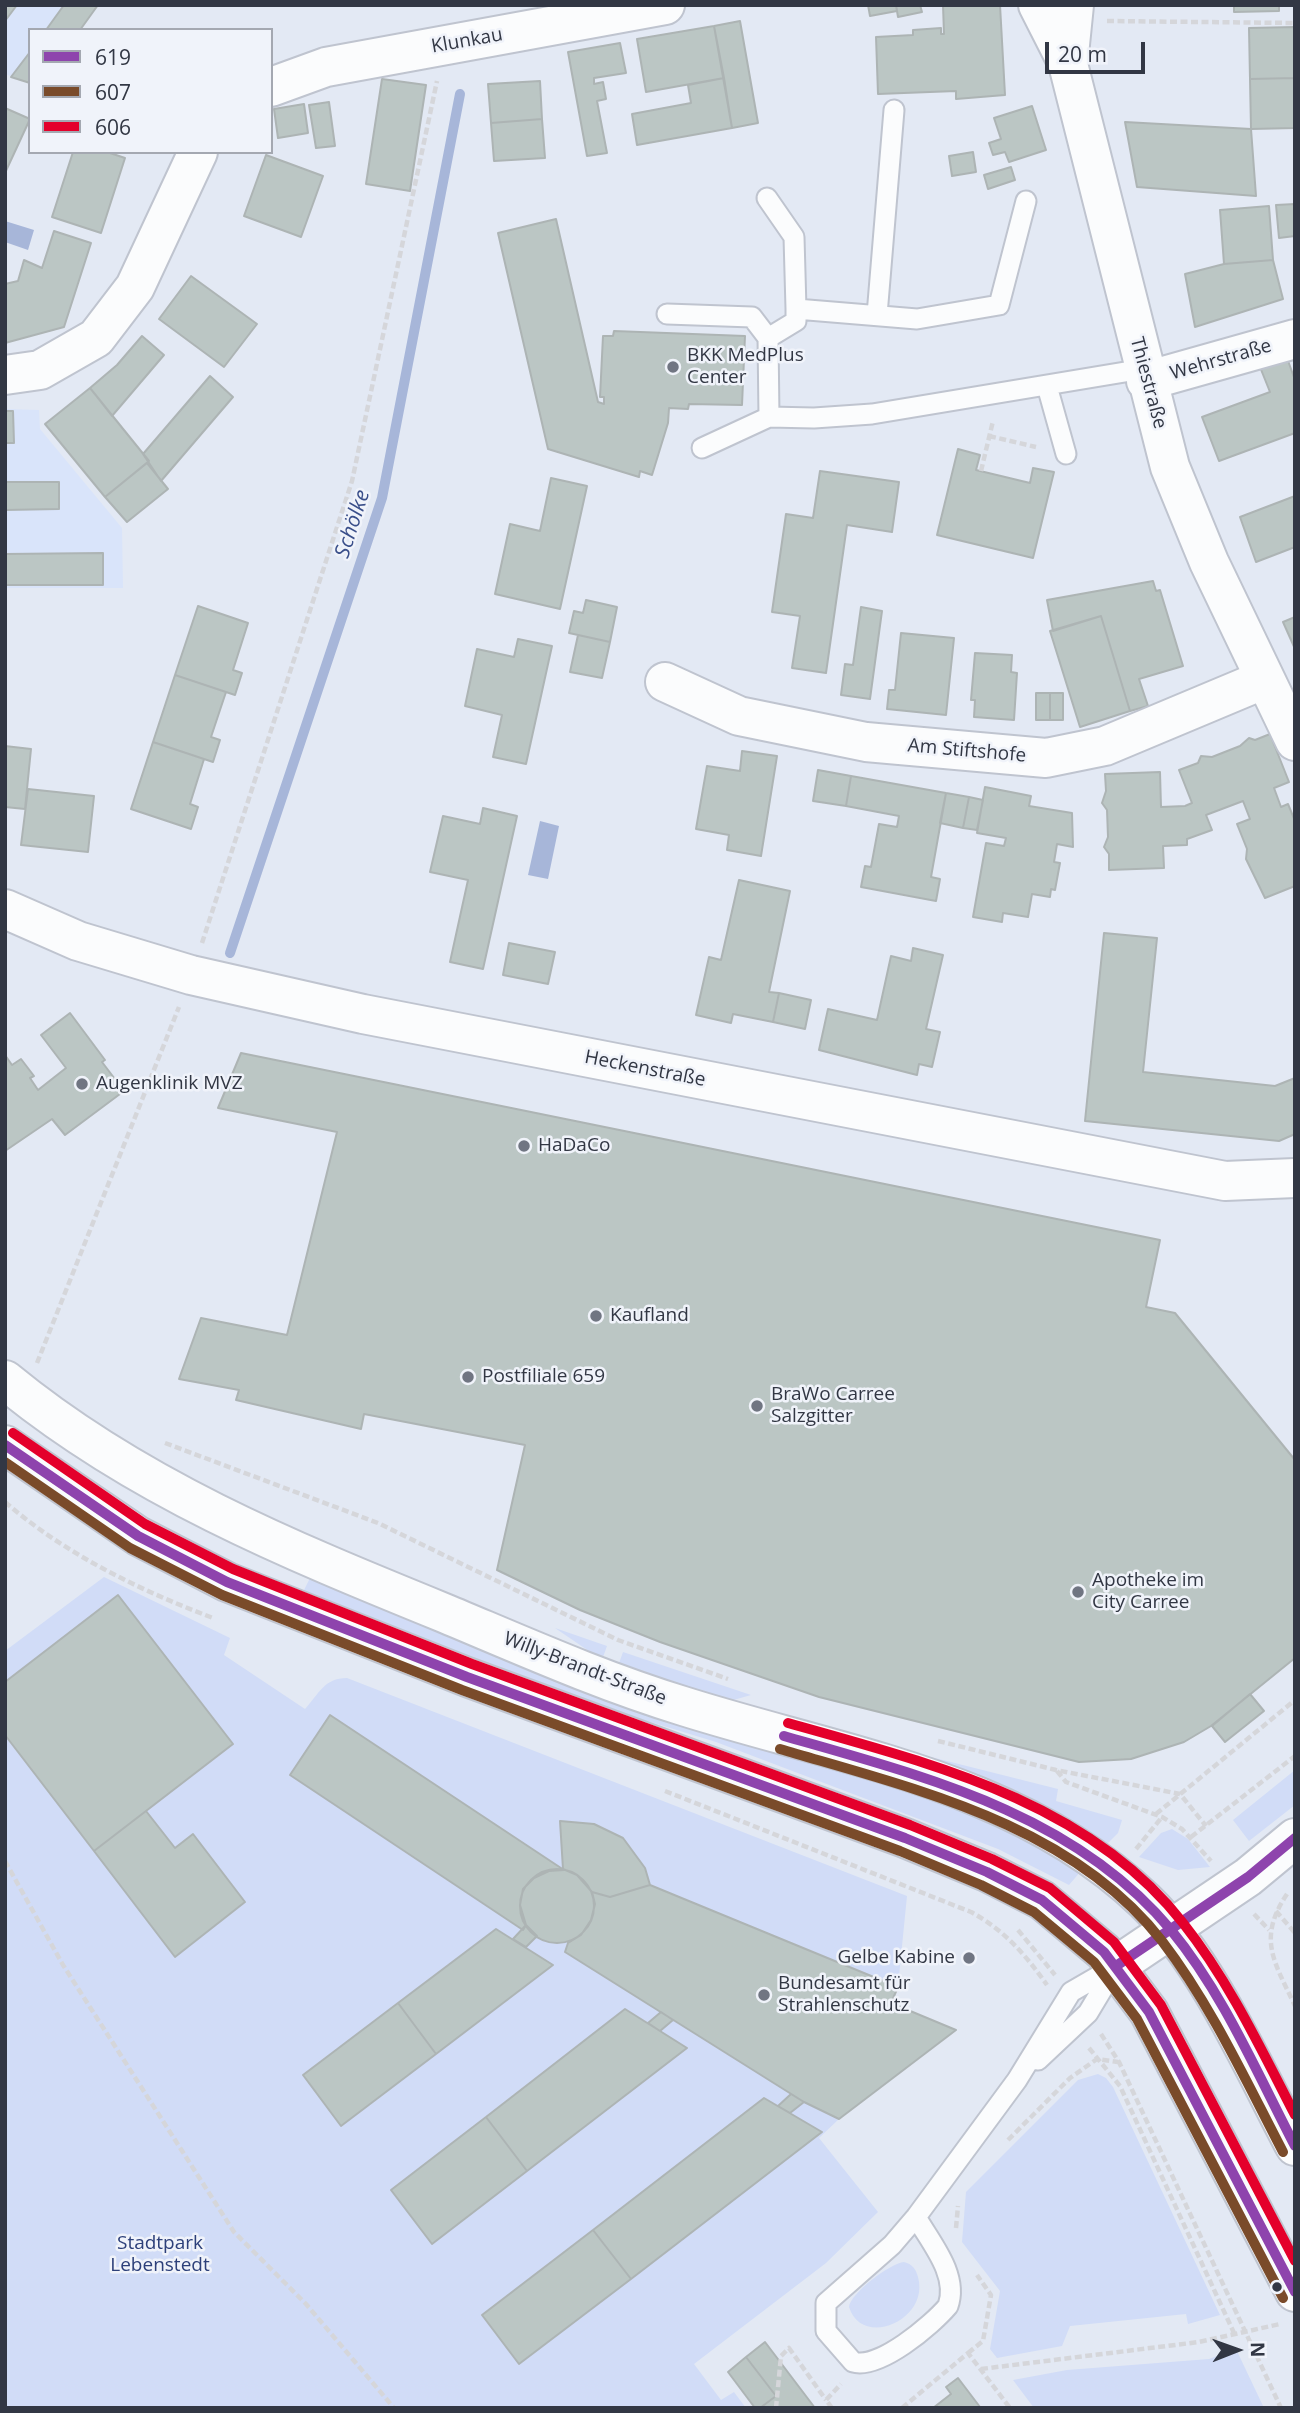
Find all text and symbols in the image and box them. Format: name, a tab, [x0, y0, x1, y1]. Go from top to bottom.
street label: Klunkau	[430, 24, 504, 58]
legend	[28, 28, 273, 154]
scale bar	[1048, 28, 1148, 72]
text: 20 m	[1058, 40, 1107, 68]
text: 619	[95, 43, 131, 71]
text: 607	[95, 78, 131, 106]
text: 606	[95, 113, 131, 141]
street label: Thiestraße	[1125, 335, 1171, 431]
street label: Wehrstraße	[1168, 335, 1274, 385]
place label: BKK MedPlus Center	[687, 345, 804, 389]
marker: BKK MedPlus Center	[665, 359, 681, 375]
water label: Schölke	[330, 487, 376, 561]
street label: Am Stiftshofe	[907, 734, 1027, 768]
street label: Heckenstraße	[583, 1046, 707, 1092]
place label: Augenklinik MVZ	[96, 1073, 243, 1095]
marker: Augenklinik MVZ	[74, 1076, 90, 1092]
place label: HaDaCo	[538, 1135, 610, 1157]
marker: HaDaCo	[516, 1138, 532, 1154]
place label: Kaufland	[610, 1305, 689, 1327]
marker: Kaufland	[588, 1308, 604, 1324]
place label: Postfiliale 659	[482, 1366, 605, 1388]
marker: Postfiliale 659	[460, 1369, 476, 1385]
place label: BraWo Carree Salzgitter	[771, 1384, 895, 1428]
marker: BraWo Carree Salzgitter	[749, 1398, 765, 1414]
place label: Apotheke im City Carree	[1092, 1570, 1204, 1614]
marker: Apotheke im City Carree	[1070, 1584, 1086, 1600]
street label: Willy-Brandt-Straße	[500, 1627, 670, 1711]
place label: Gelbe Kabine	[838, 1947, 955, 1969]
marker: Gelbe Kabine	[961, 1950, 977, 1966]
place label: Bundesamt für Strahlenschutz	[778, 1973, 911, 2017]
marker: Bundesamt für Strahlenschutz	[756, 1987, 772, 2003]
park label: Stadtpark Lebenstedt	[110, 2233, 210, 2277]
unlabelled marker	[1270, 2280, 1284, 2294]
north arrow	[1202, 2315, 1272, 2385]
text: N	[1245, 2342, 1271, 2358]

